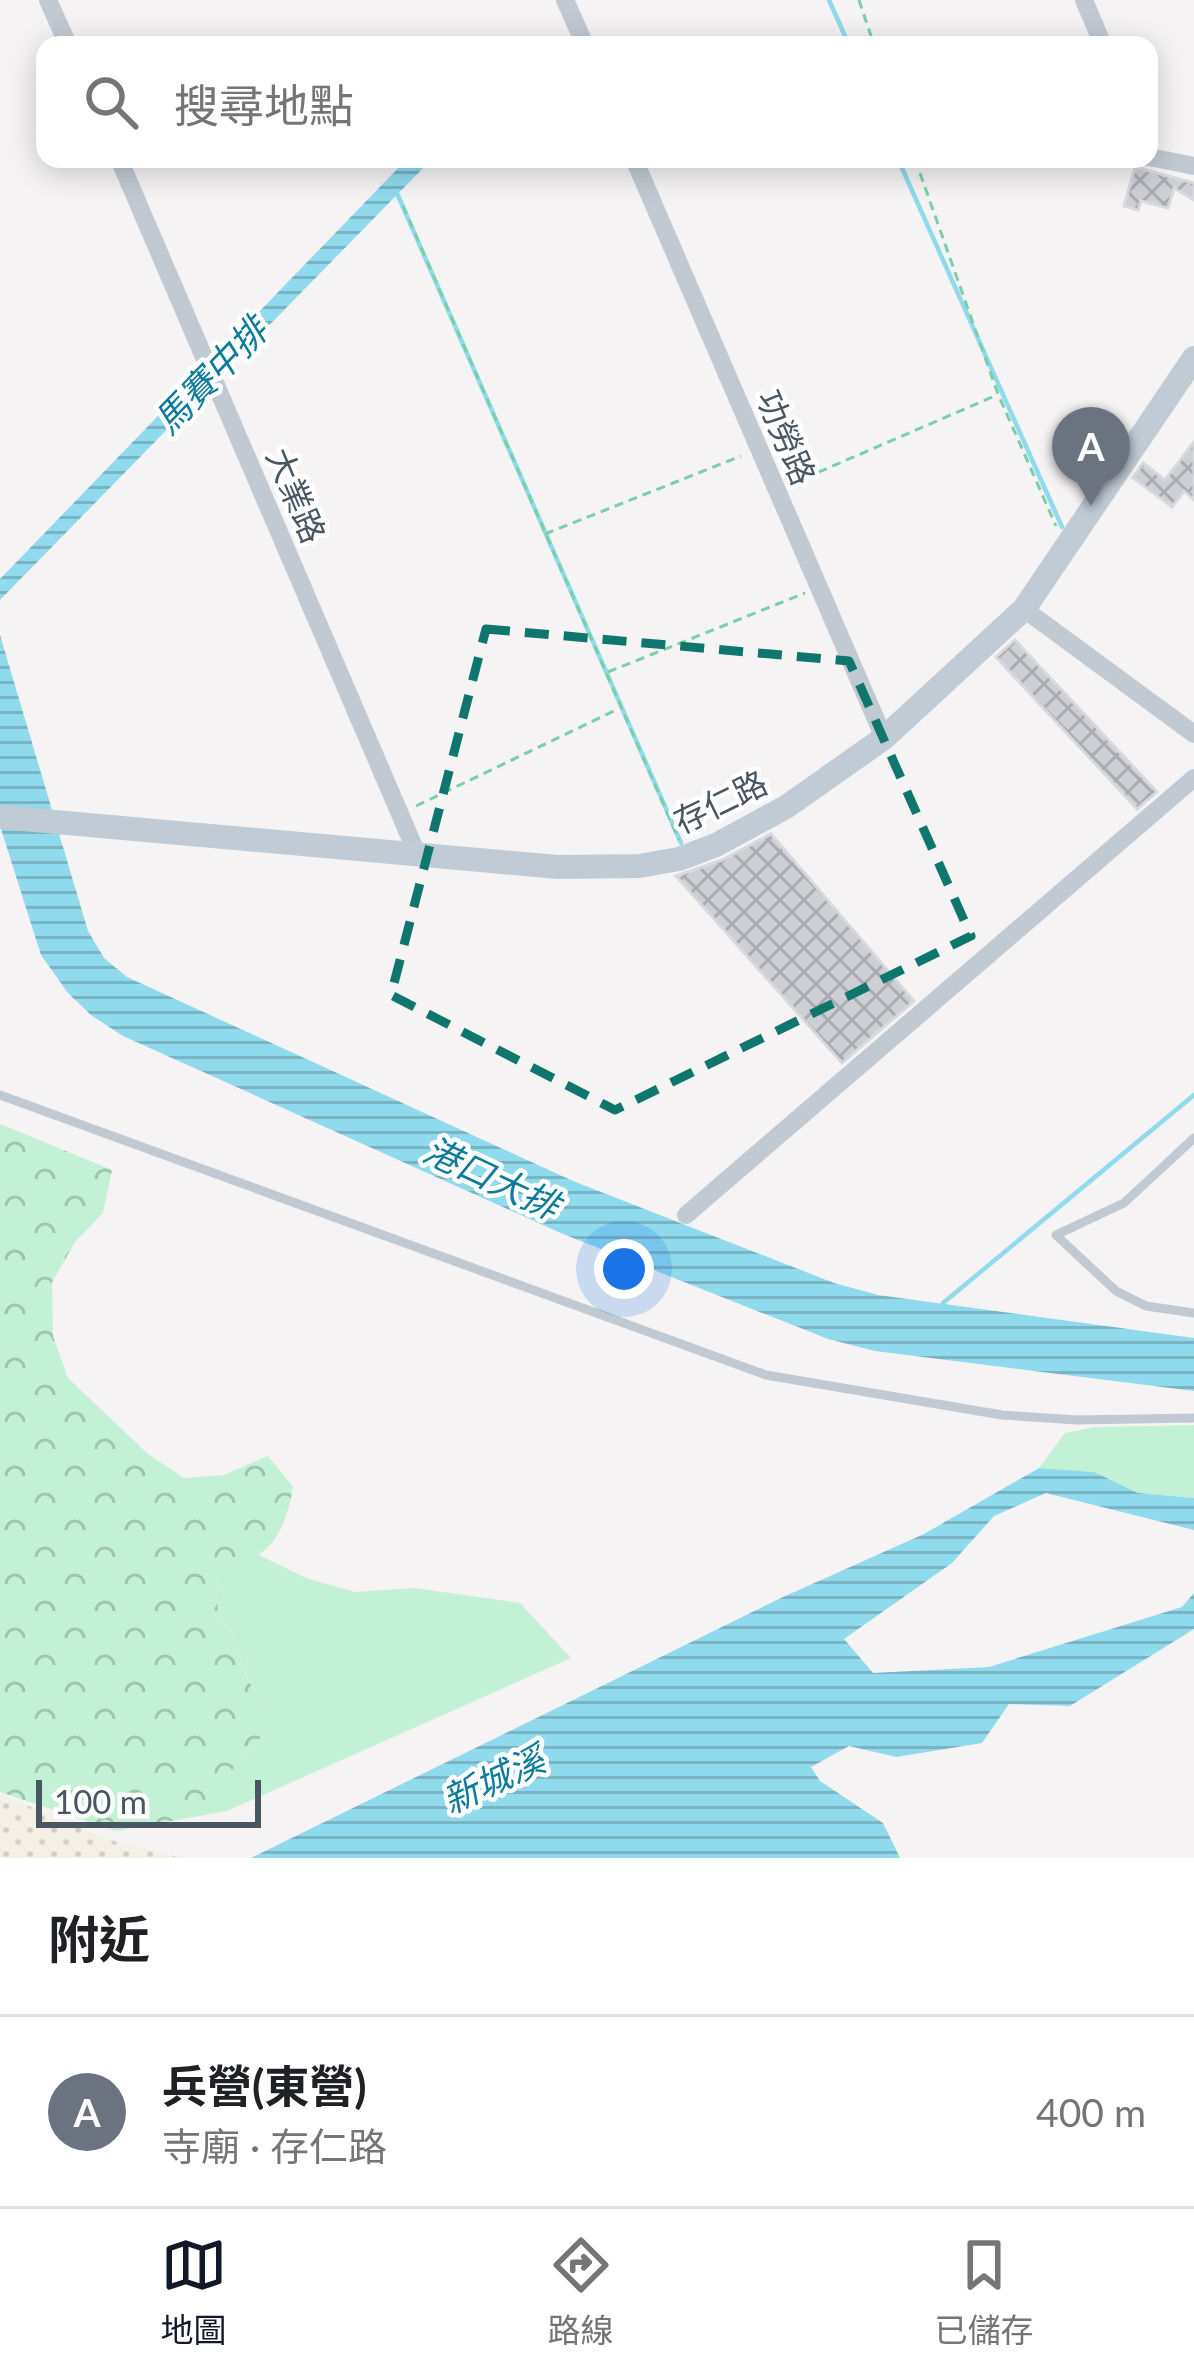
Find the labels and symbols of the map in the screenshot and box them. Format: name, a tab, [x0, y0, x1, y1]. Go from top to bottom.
water label: 馬賽中排	[144, 305, 279, 442]
street label: 功勞路	[749, 384, 825, 490]
pin: A	[1052, 407, 1130, 506]
street label: 大業路	[259, 442, 335, 548]
street label: 存仁路	[667, 761, 773, 841]
water label: 港口大排	[417, 1127, 570, 1229]
your location	[594, 1239, 654, 1299]
water label: 新城溪	[435, 1734, 556, 1822]
scale bar	[36, 1774, 261, 1827]

